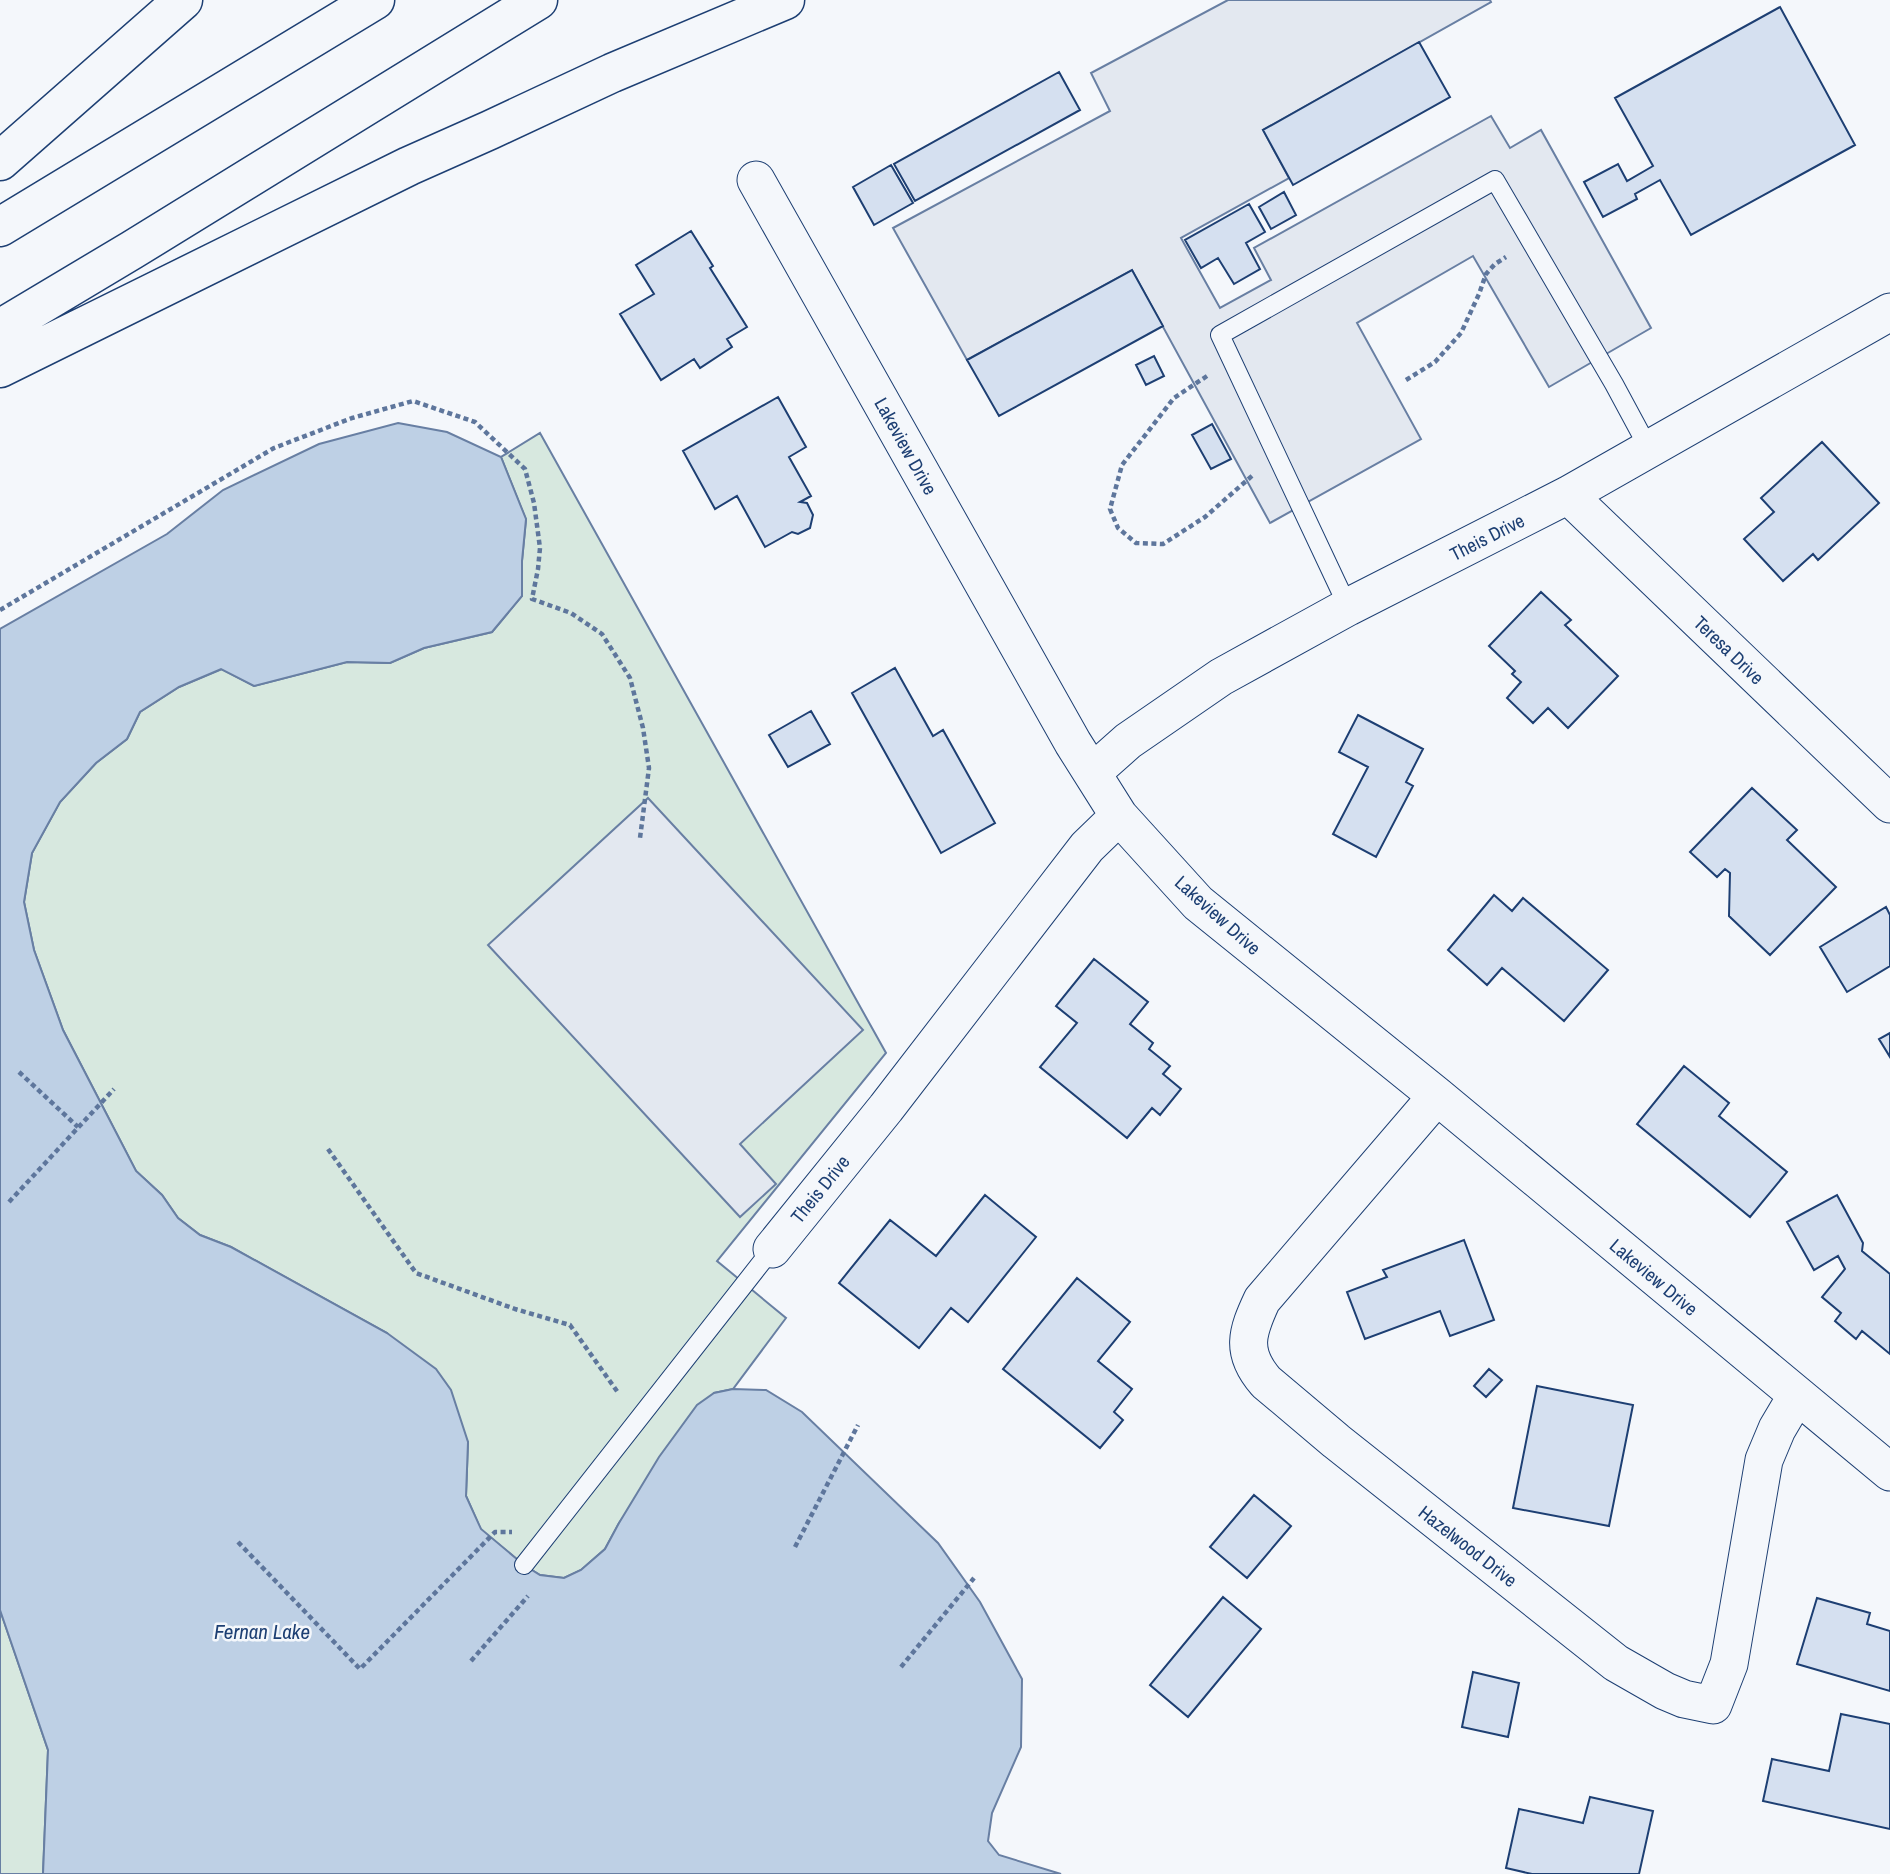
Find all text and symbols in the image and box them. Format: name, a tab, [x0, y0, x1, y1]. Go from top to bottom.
street label: Lakeview Drive	[869, 393, 943, 499]
street label: Theis Drive	[1445, 507, 1529, 567]
street label: Teresa Drive	[1688, 610, 1770, 690]
street label: Lakeview Drive	[1169, 869, 1267, 961]
street label: Theis Drive	[785, 1150, 855, 1228]
street label: Lakeview Drive	[1605, 1233, 1703, 1321]
street label: Hazelwood Drive	[1413, 1499, 1523, 1593]
water label: Fernan Lake	[214, 1617, 310, 1646]

